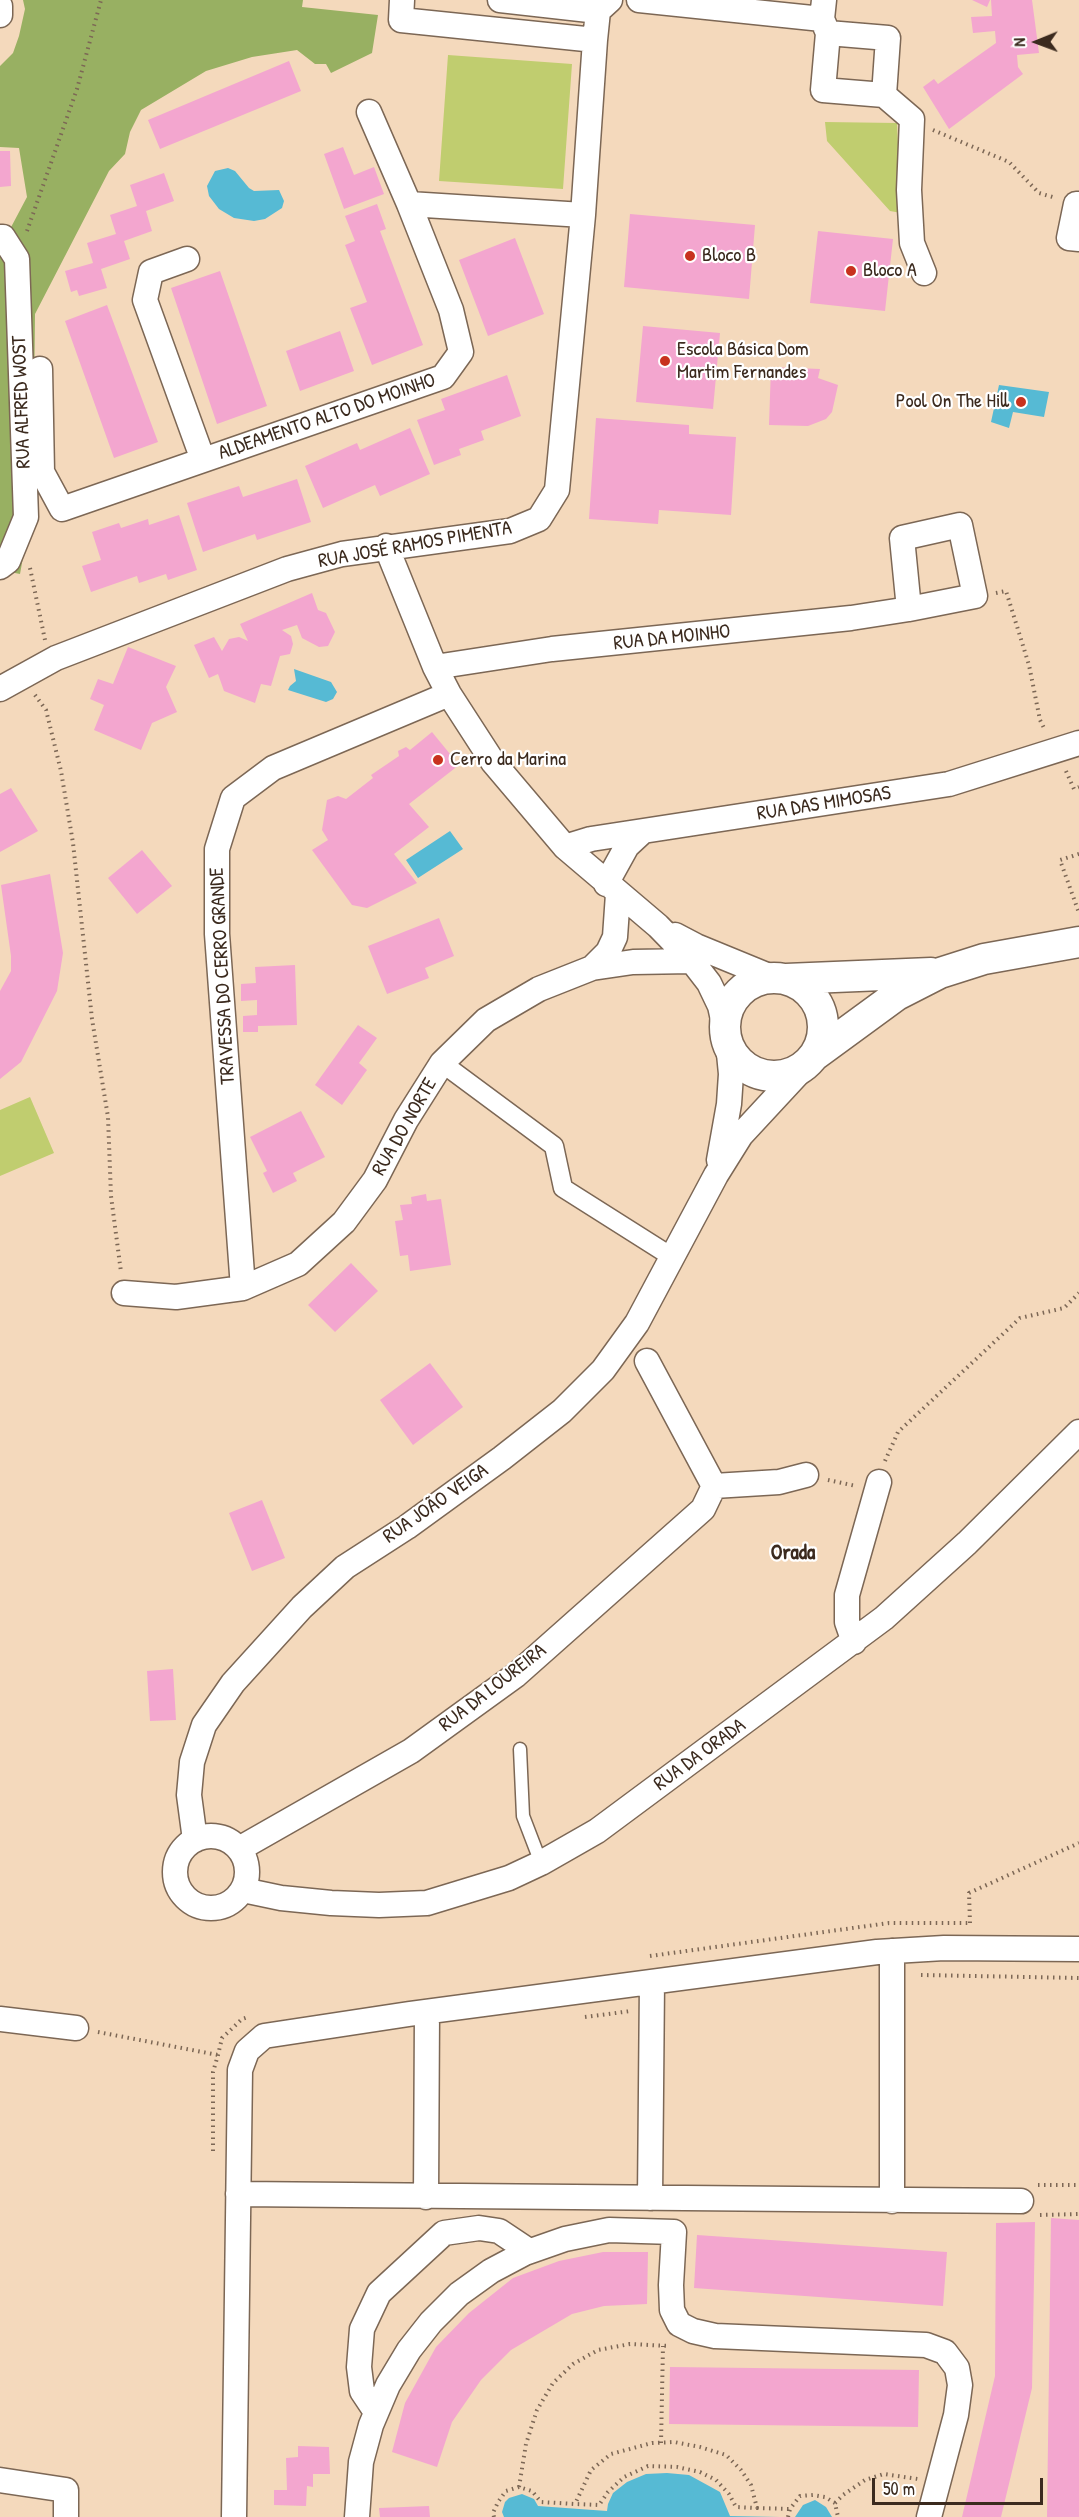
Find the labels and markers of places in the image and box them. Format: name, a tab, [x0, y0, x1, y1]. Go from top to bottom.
place label: Bloco B	[702, 244, 756, 268]
marker: Bloco B	[683, 249, 697, 263]
place label: Bloco A	[863, 259, 917, 283]
marker: Bloco A	[844, 264, 858, 278]
place label: Escola Básica Dom Martim Fernandes	[677, 338, 809, 385]
marker: Escola Básica Dom Martim Fernandes	[658, 354, 672, 368]
place label: Pool On The Hill	[896, 390, 1009, 414]
marker: Pool On The Hill	[1014, 395, 1028, 409]
place label: Cerro da Marina	[450, 748, 566, 772]
marker: Cerro da Marina	[431, 753, 445, 767]

